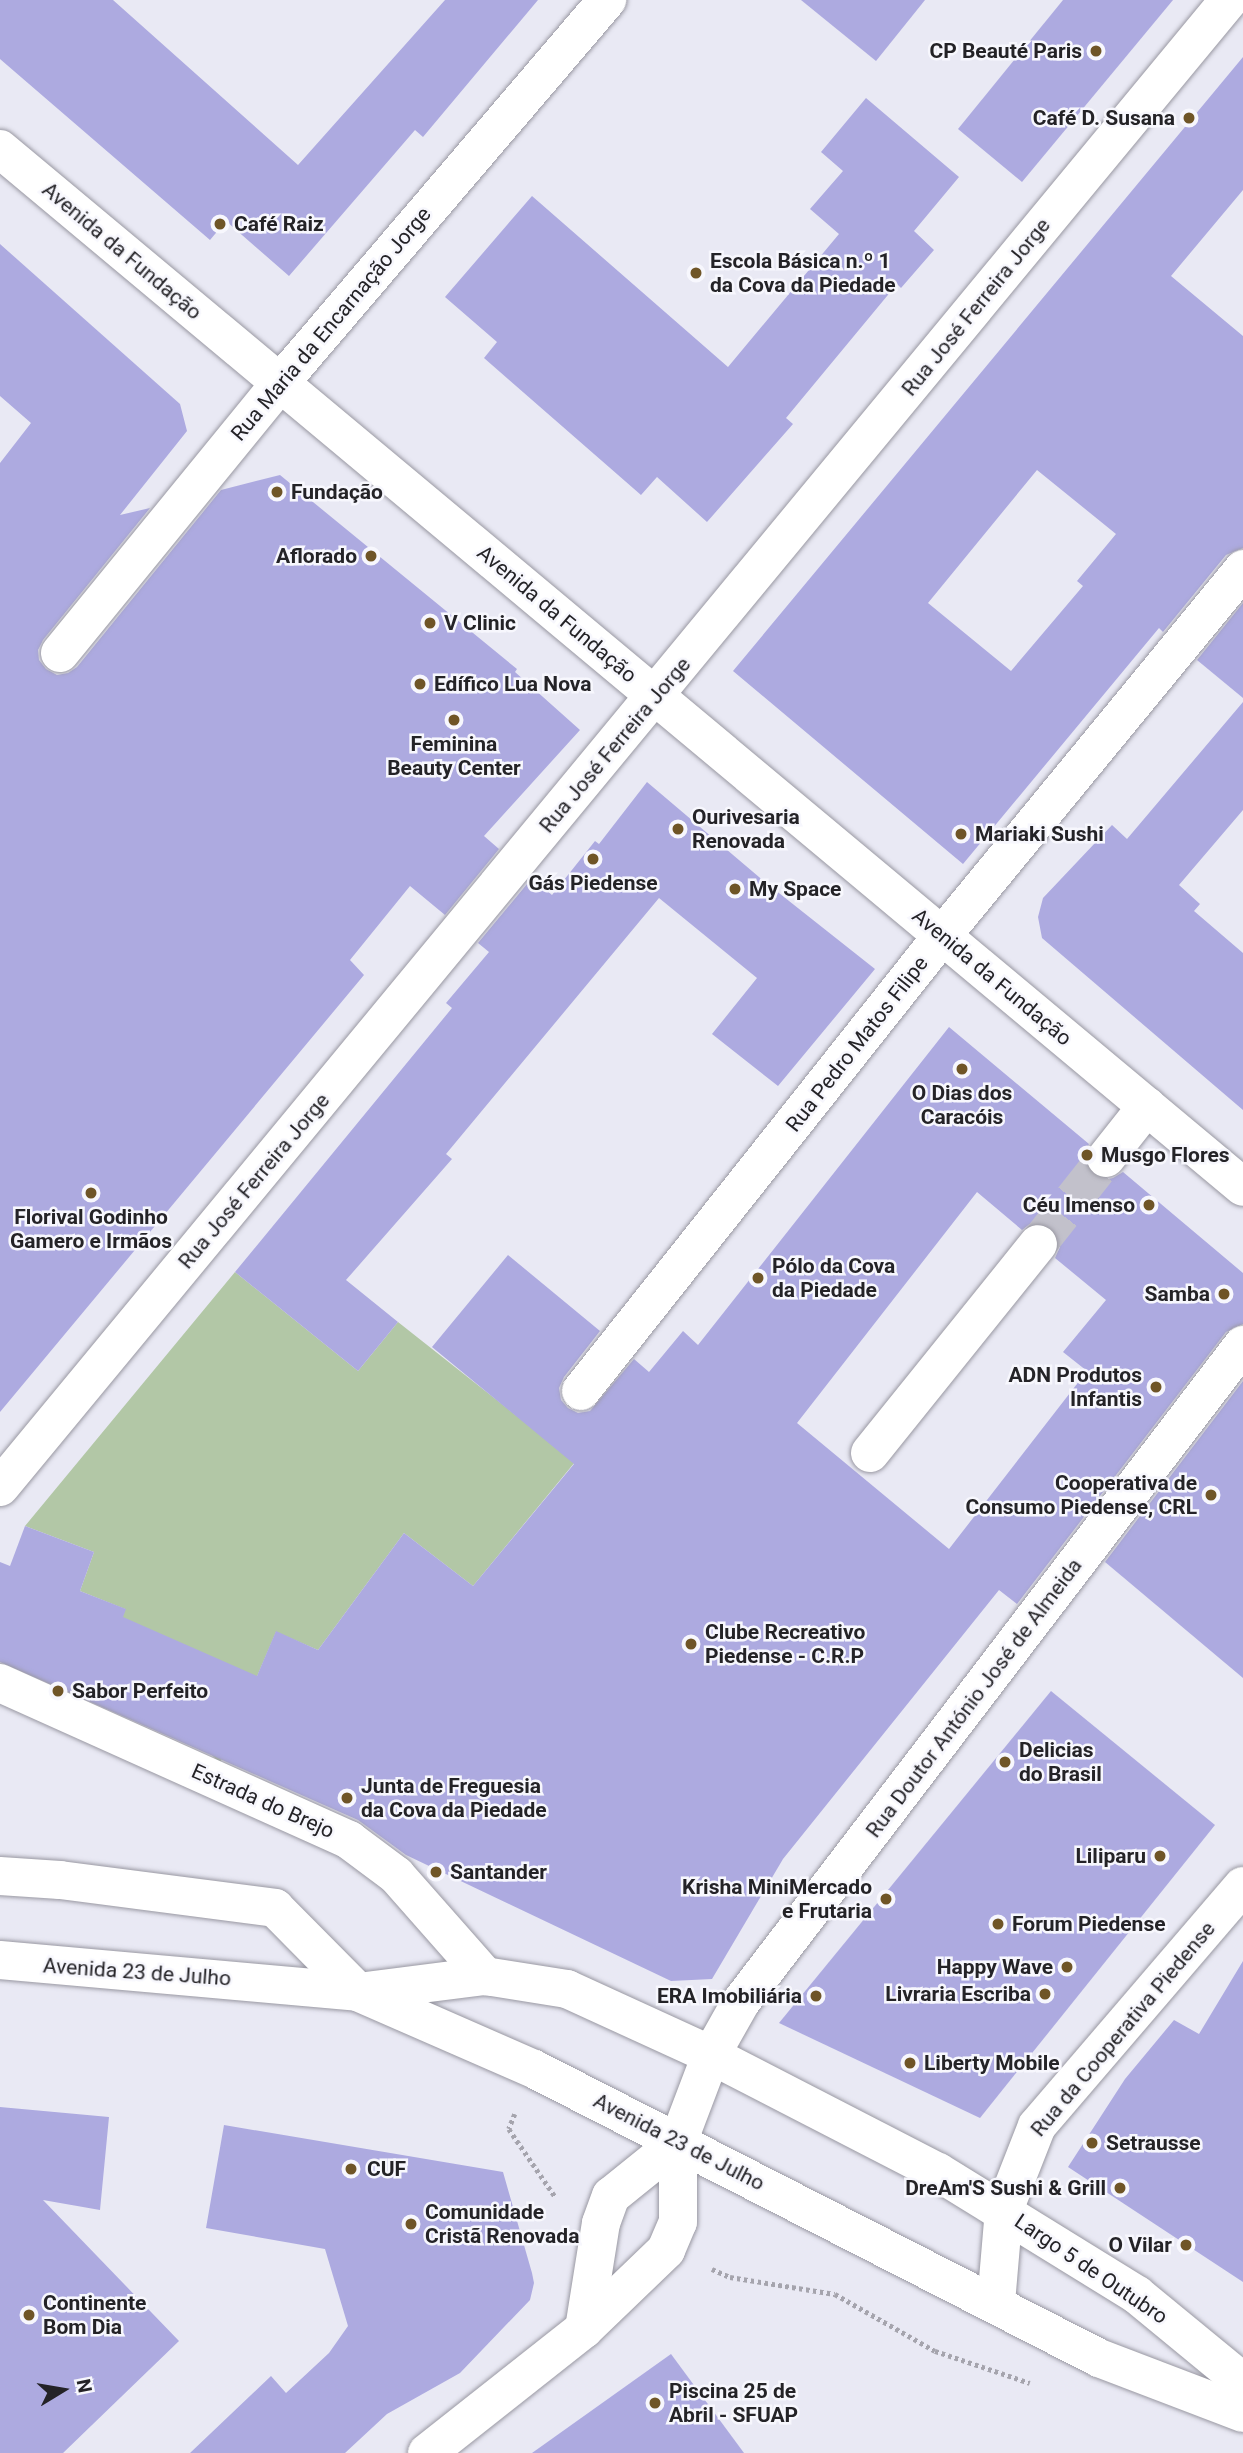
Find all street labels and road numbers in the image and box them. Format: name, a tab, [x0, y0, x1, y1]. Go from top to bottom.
street label: Avenida da Fundação	[37, 177, 207, 325]
street label: Rua Maria da Encarnação Jorge	[226, 202, 436, 446]
street label: Rua José Ferreira Jorge	[897, 213, 1055, 401]
street label: Avenida da Fundação	[472, 540, 642, 688]
street label: Rua José Ferreira Jorge	[534, 652, 696, 838]
street label: Avenida da Fundação	[907, 903, 1077, 1051]
street label: Rua Pedro Matos Filipe	[781, 951, 933, 1137]
street label: Rua José Ferreira Jorge	[173, 1088, 335, 1274]
street label: Rua Doutor António José de Almeida	[861, 1553, 1087, 1843]
street label: Estrada do Brejo	[188, 1758, 338, 1844]
street label: Rua da Cooperativa Piedense	[1026, 1916, 1220, 2142]
street label: Avenida 23 de Julho	[42, 1953, 232, 1991]
street label: Avenida 23 de Julho	[589, 2088, 769, 2196]
street label: Largo 5 de Outubro	[1010, 2209, 1172, 2329]

